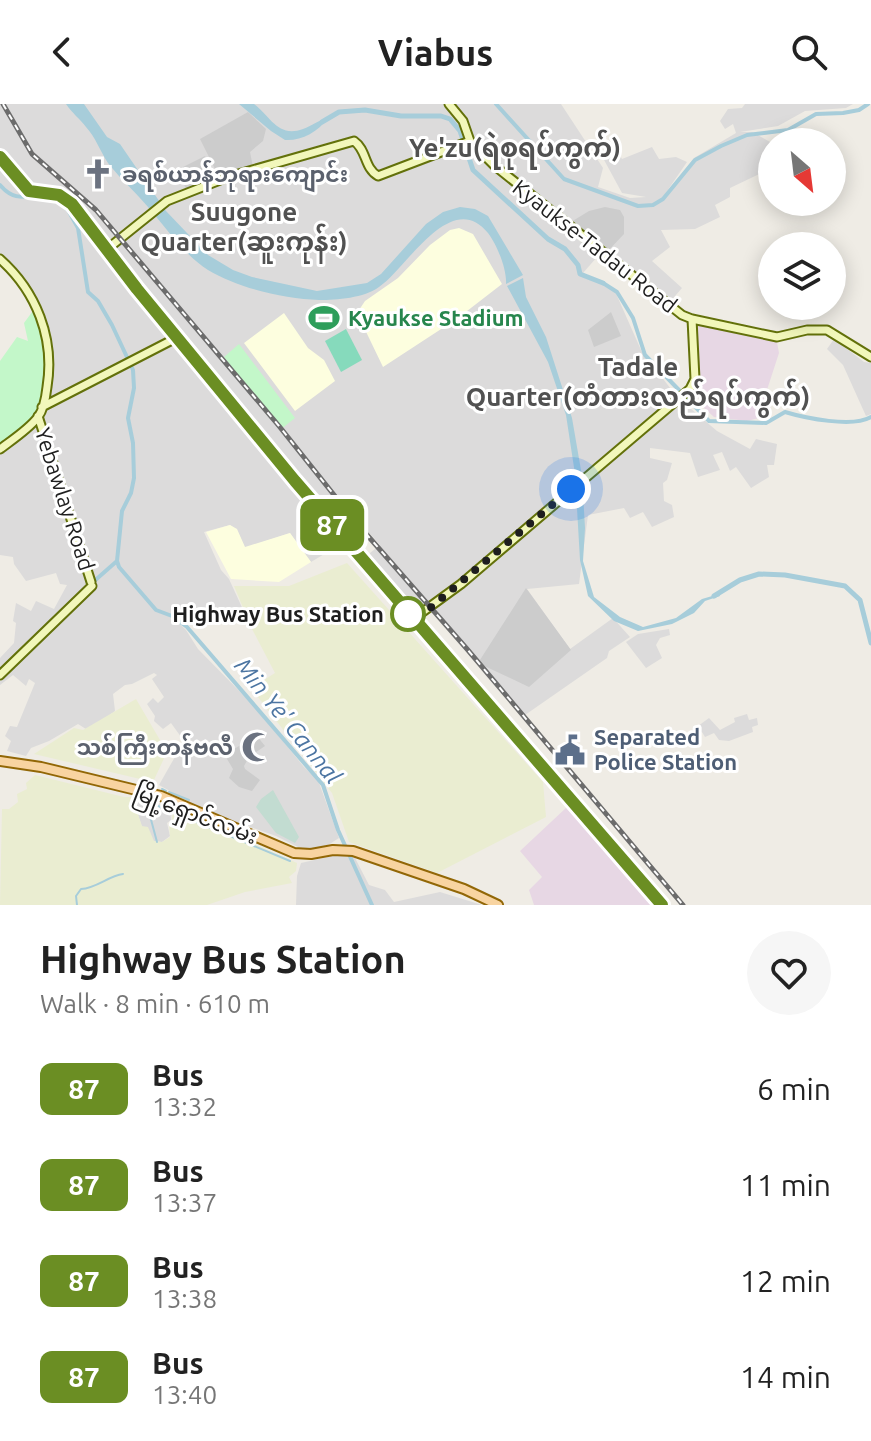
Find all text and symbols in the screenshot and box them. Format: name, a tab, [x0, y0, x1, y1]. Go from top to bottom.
icon: back	[40, 30, 84, 74]
icon: search	[787, 30, 831, 74]
text: Viabus	[378, 32, 493, 73]
north arrow	[758, 128, 846, 216]
map controls	[758, 128, 846, 320]
district label: Ye'zu(ရဲစုရပ်ကွက်)	[409, 129, 621, 170]
church icon: ခရစ်ယာန်ဘုရားကျောင်း	[81, 157, 115, 191]
place label: ခရစ်ယာန်ဘုရားကျောင်း	[122, 159, 348, 193]
street label: Kyaukse-Tadau Road	[508, 174, 682, 317]
district label: Suugone Quarter(ဆူးကုန်း)	[140, 197, 348, 264]
button: layers	[758, 232, 846, 320]
sports icon: Kyaukse Stadium	[307, 301, 341, 335]
place label: Kyaukse Stadium	[348, 305, 524, 330]
district label: Tadale Quarter(တံတားလည်ရပ်ကွက်)	[466, 352, 810, 419]
street label: Yebawlay Road	[31, 424, 100, 573]
your location	[551, 469, 591, 509]
line badge: 87	[296, 499, 368, 551]
text: 87	[316, 509, 348, 540]
marker: Highway Bus Station	[391, 597, 425, 631]
place label: Highway Bus Station	[172, 601, 384, 626]
water label: Min Ye' Cannal	[229, 652, 348, 789]
place label: Separated Police Station	[594, 724, 737, 774]
mosque icon: သစ်ကြီးတန်ဗလီ	[240, 730, 274, 764]
place label: သစ်ကြီးတန်ဗလီ	[76, 732, 233, 765]
public building icon: Separated Police Station	[553, 733, 587, 767]
street label: မြို့ရှောင်လမ်း	[129, 777, 262, 854]
button: heart	[747, 931, 831, 1015]
text: Highway Bus Station	[40, 938, 406, 980]
text: Walk · 8 min · 610 m	[40, 989, 270, 1018]
text: Bus	[152, 1058, 204, 1092]
text: 6 min	[757, 1072, 831, 1106]
text: 87	[68, 1073, 100, 1104]
text: 13:32	[152, 1092, 217, 1121]
text: Bus	[152, 1154, 204, 1188]
text: 11 min	[740, 1168, 831, 1202]
text: 87	[68, 1169, 100, 1200]
text: 13:37	[152, 1188, 217, 1217]
text: Bus	[152, 1250, 204, 1284]
text: 12 min	[740, 1264, 831, 1298]
text: 87	[68, 1265, 100, 1296]
text: 13:38	[152, 1284, 217, 1313]
text: Bus	[152, 1346, 204, 1380]
text: 14 min	[740, 1360, 831, 1394]
text: 87	[68, 1361, 100, 1392]
text: 13:40	[152, 1380, 217, 1409]

